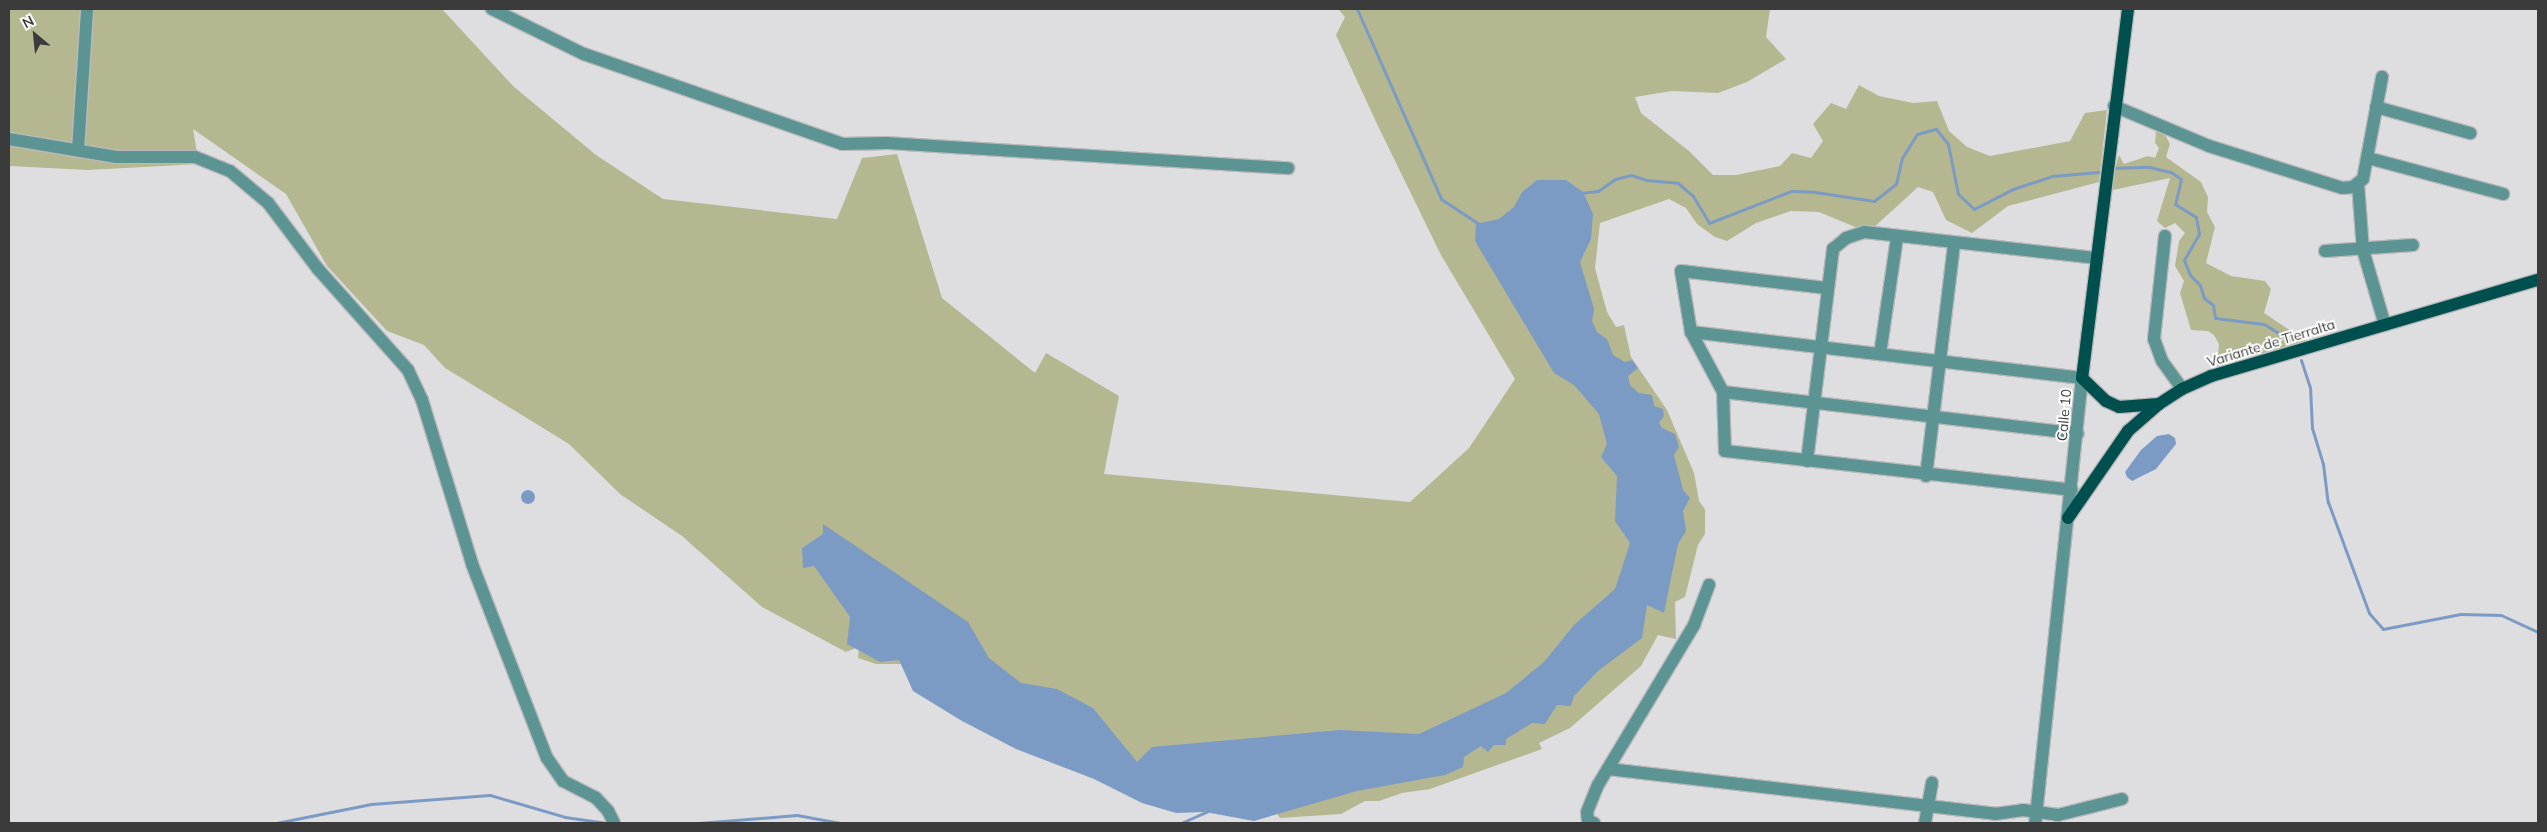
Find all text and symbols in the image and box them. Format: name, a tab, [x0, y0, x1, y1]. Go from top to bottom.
north arrow	[10, 10, 60, 60]
text: N	[19, 11, 37, 32]
street label: Variante de Tierralta	[2205, 316, 2337, 370]
street label: Calle 10	[2053, 388, 2075, 442]

